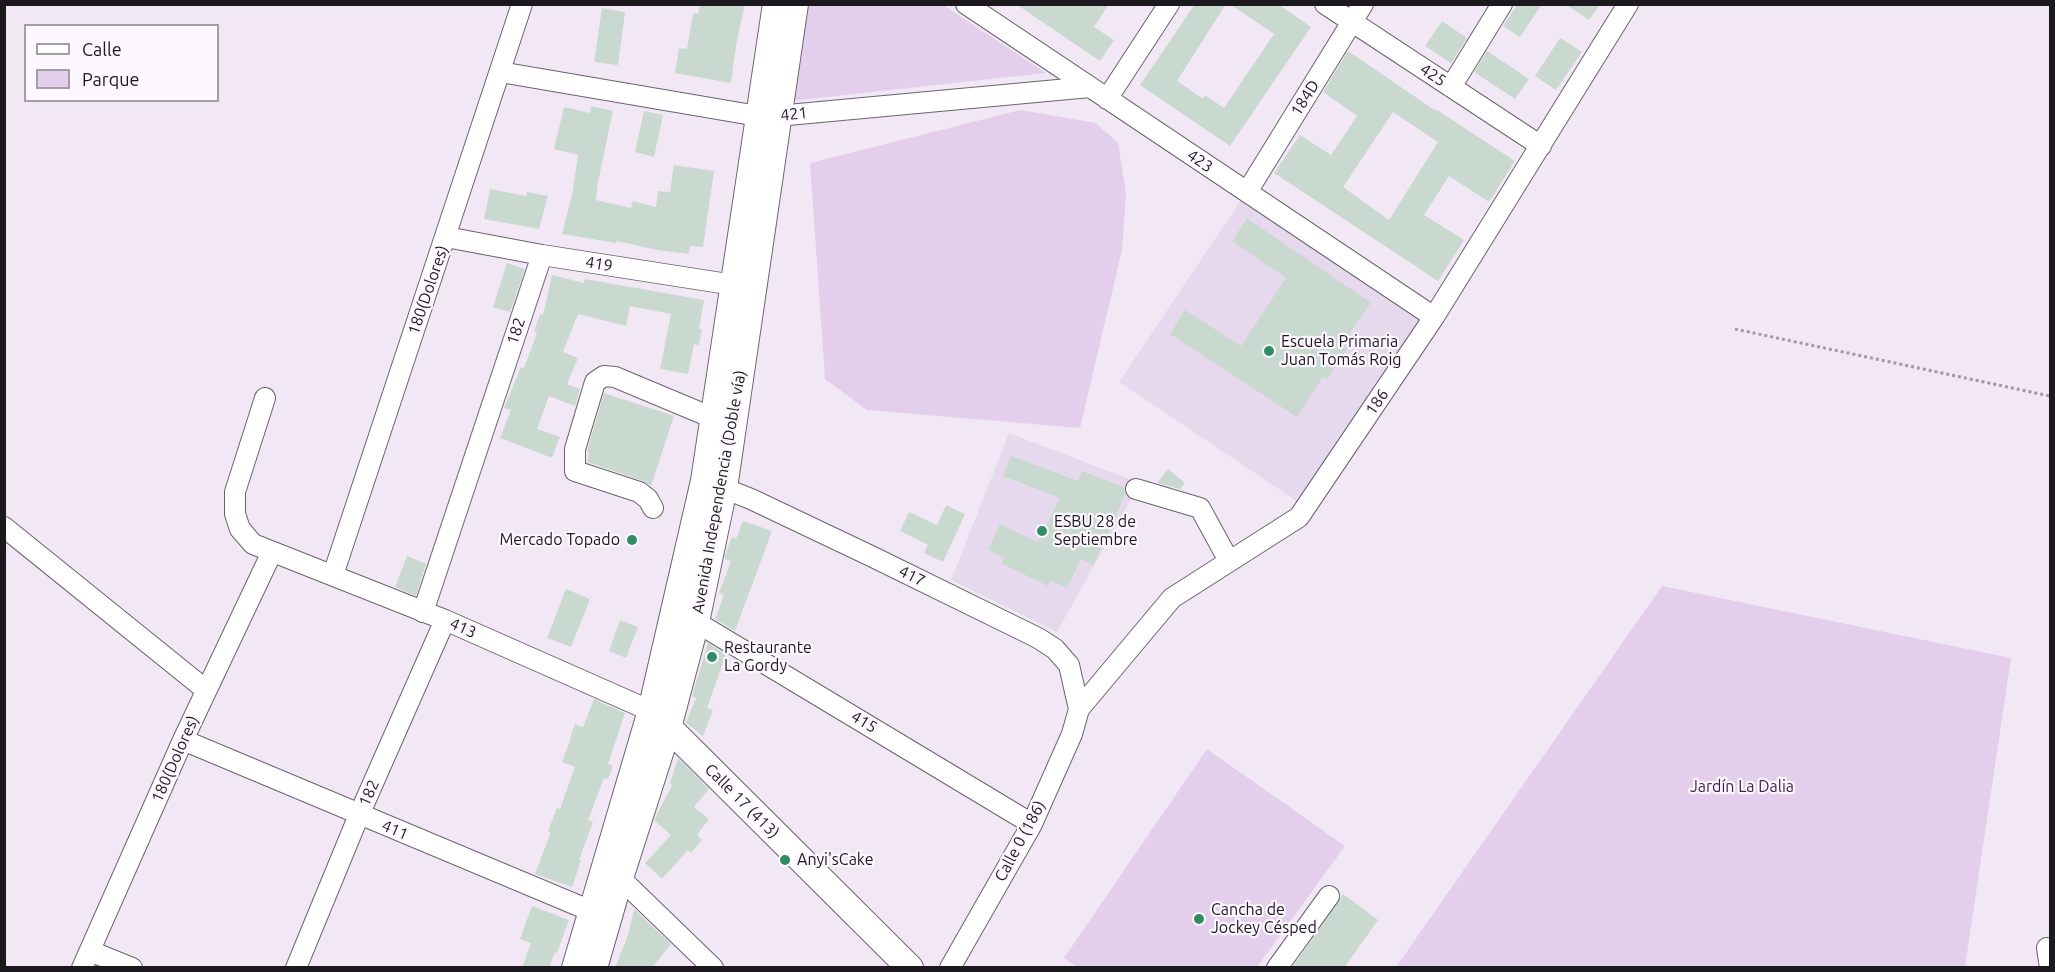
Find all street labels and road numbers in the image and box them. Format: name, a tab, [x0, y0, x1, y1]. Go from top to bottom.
street label: 425	[1416, 60, 1450, 90]
street label: 184D	[1287, 77, 1323, 119]
street label: 421	[780, 103, 808, 125]
street label: 423	[1183, 145, 1217, 177]
street label: 180(Dolores)	[404, 243, 452, 337]
street label: 419	[584, 252, 614, 276]
street label: 182	[503, 315, 529, 347]
street label: Avenida Independencia (Doble vía)	[688, 369, 750, 615]
street label: 186	[1361, 385, 1393, 419]
street label: 417	[896, 561, 928, 591]
street label: 413	[447, 614, 479, 642]
street label: 415	[847, 707, 881, 737]
street label: 180(Dolores)	[147, 713, 203, 805]
street label: Calle 17 (413)	[701, 760, 783, 842]
street label: 182	[355, 777, 383, 809]
street label: Calle 0 (186)	[991, 797, 1049, 885]
street label: 411	[379, 816, 411, 844]

